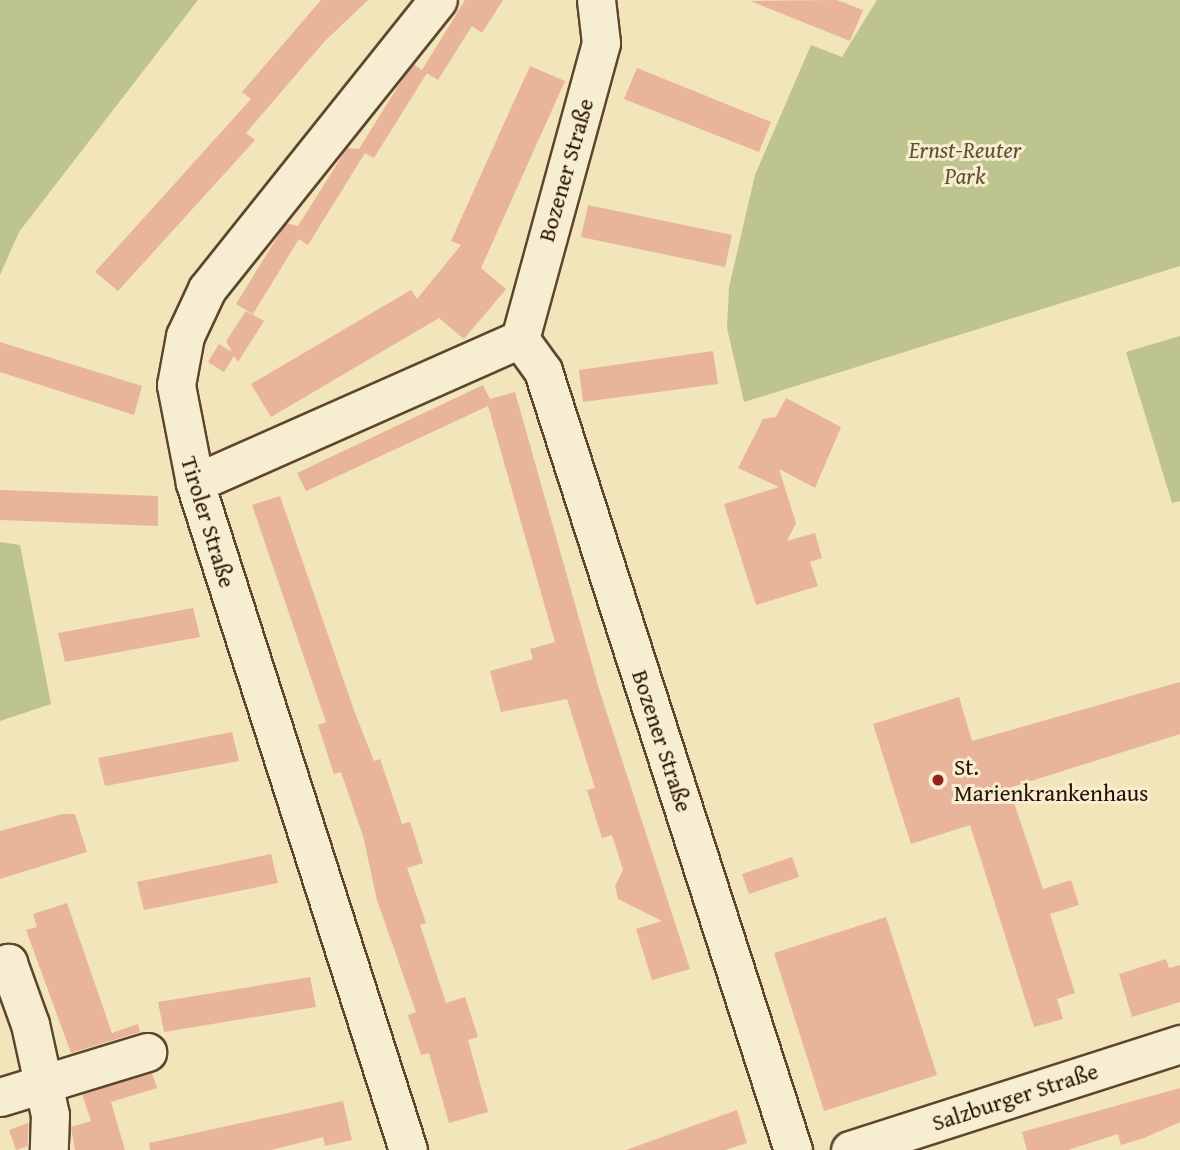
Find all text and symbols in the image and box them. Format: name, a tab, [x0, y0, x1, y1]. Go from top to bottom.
street label: Bozener Straße	[532, 95, 600, 245]
park label: Ernst-Reuter Park	[909, 136, 1021, 190]
street label: Tiroler Straße	[175, 453, 241, 591]
street label: Bozener Straße	[626, 667, 698, 815]
place label: St. Marienkrankenhaus	[954, 753, 1148, 807]
marker: St. Marienkrankenhaus	[928, 770, 948, 790]
street label: Salzburger Straße	[928, 1057, 1102, 1137]

